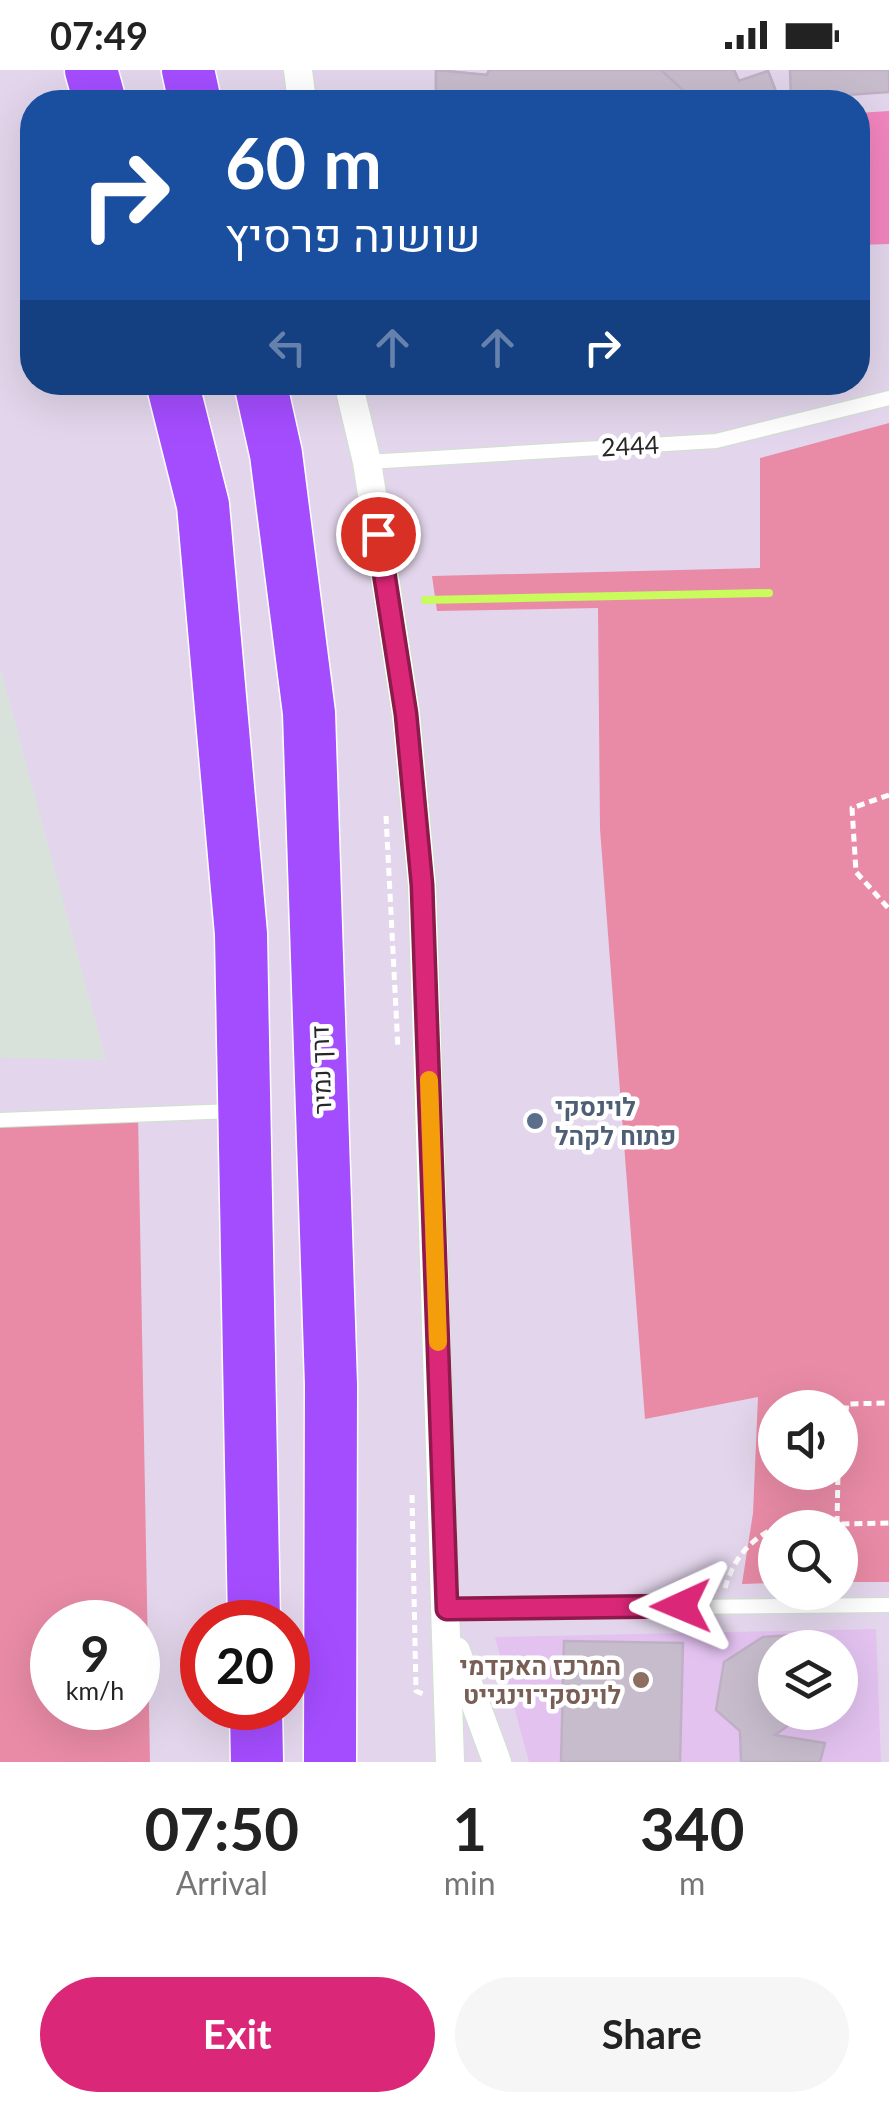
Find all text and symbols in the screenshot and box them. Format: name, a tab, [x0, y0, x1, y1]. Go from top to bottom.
text: 07:49	[50, 12, 148, 58]
text: 60 m	[225, 120, 382, 204]
icon: right	[60, 130, 190, 260]
text: שושנה פרסיץ	[225, 208, 481, 262]
icon: left	[260, 320, 315, 375]
icon: ahead	[365, 320, 420, 375]
icon: ahead	[470, 320, 525, 375]
icon: right	[575, 320, 630, 375]
street label: 2444	[600, 429, 660, 461]
pin	[336, 492, 421, 577]
icon: arrive	[351, 507, 406, 562]
street label: דרך נמיר	[303, 1025, 337, 1115]
place label: לוינסקי פתוח לקהל	[555, 1091, 676, 1150]
marker: לוינסקי פתוח לקהל	[524, 1110, 546, 1132]
map controls	[758, 1390, 858, 1730]
button: sound	[758, 1390, 858, 1490]
button: search	[758, 1510, 858, 1610]
position arrow	[629, 1554, 733, 1658]
speed limit sign: 20	[180, 1600, 310, 1730]
text: 9	[80, 1623, 110, 1683]
button: layers	[758, 1630, 858, 1730]
place label: המרכז האקדמי לוינסקי־וינגייט	[459, 1650, 621, 1709]
marker: המרכז האקדמי לוינסקי־וינגייט	[630, 1669, 652, 1691]
text: km/h	[66, 1675, 124, 1705]
text: 07:50	[145, 1792, 299, 1864]
text: 1	[452, 1792, 487, 1864]
text: 340	[640, 1792, 744, 1864]
text: Arrival	[176, 1863, 268, 1902]
text: min	[444, 1863, 496, 1902]
text: m	[679, 1863, 705, 1902]
button: Exit	[40, 1977, 435, 2092]
button: Share	[455, 1977, 849, 2092]

